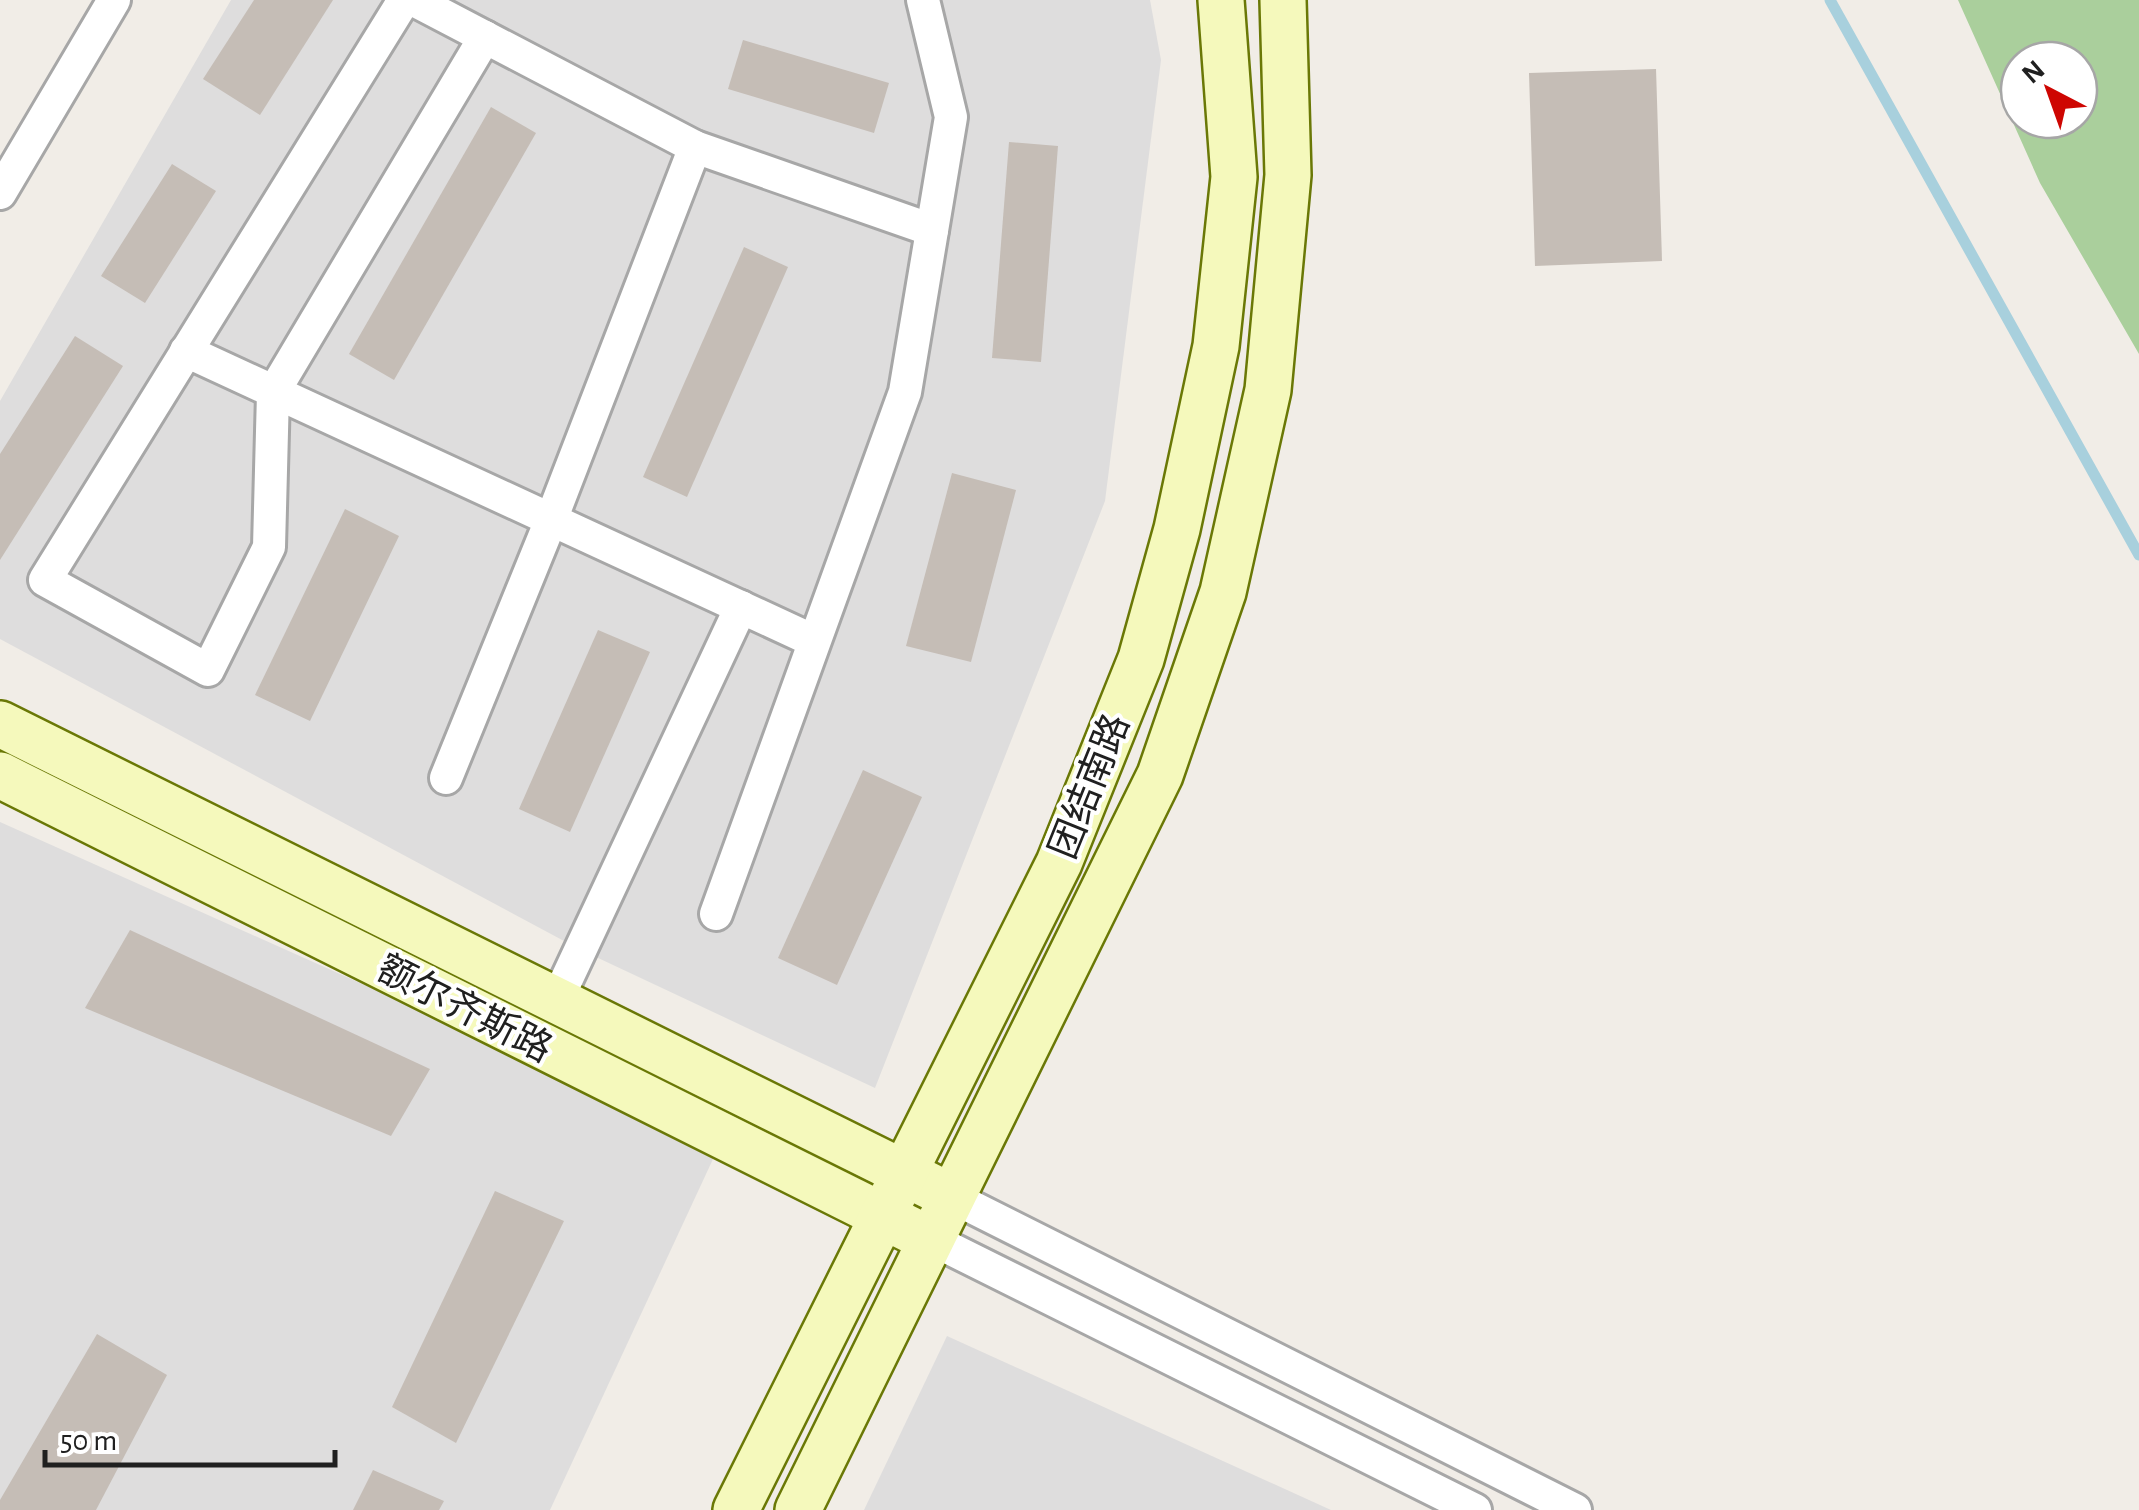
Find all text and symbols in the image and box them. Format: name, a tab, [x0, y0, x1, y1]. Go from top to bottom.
north arrow	[1999, 40, 2099, 140]
text: N	[2017, 56, 2050, 90]
street label: 团结南路	[1043, 708, 1137, 864]
street label: 额尔齐斯路	[371, 947, 559, 1070]
scale bar	[45, 1405, 335, 1467]
text: 50 m	[60, 1426, 117, 1456]

